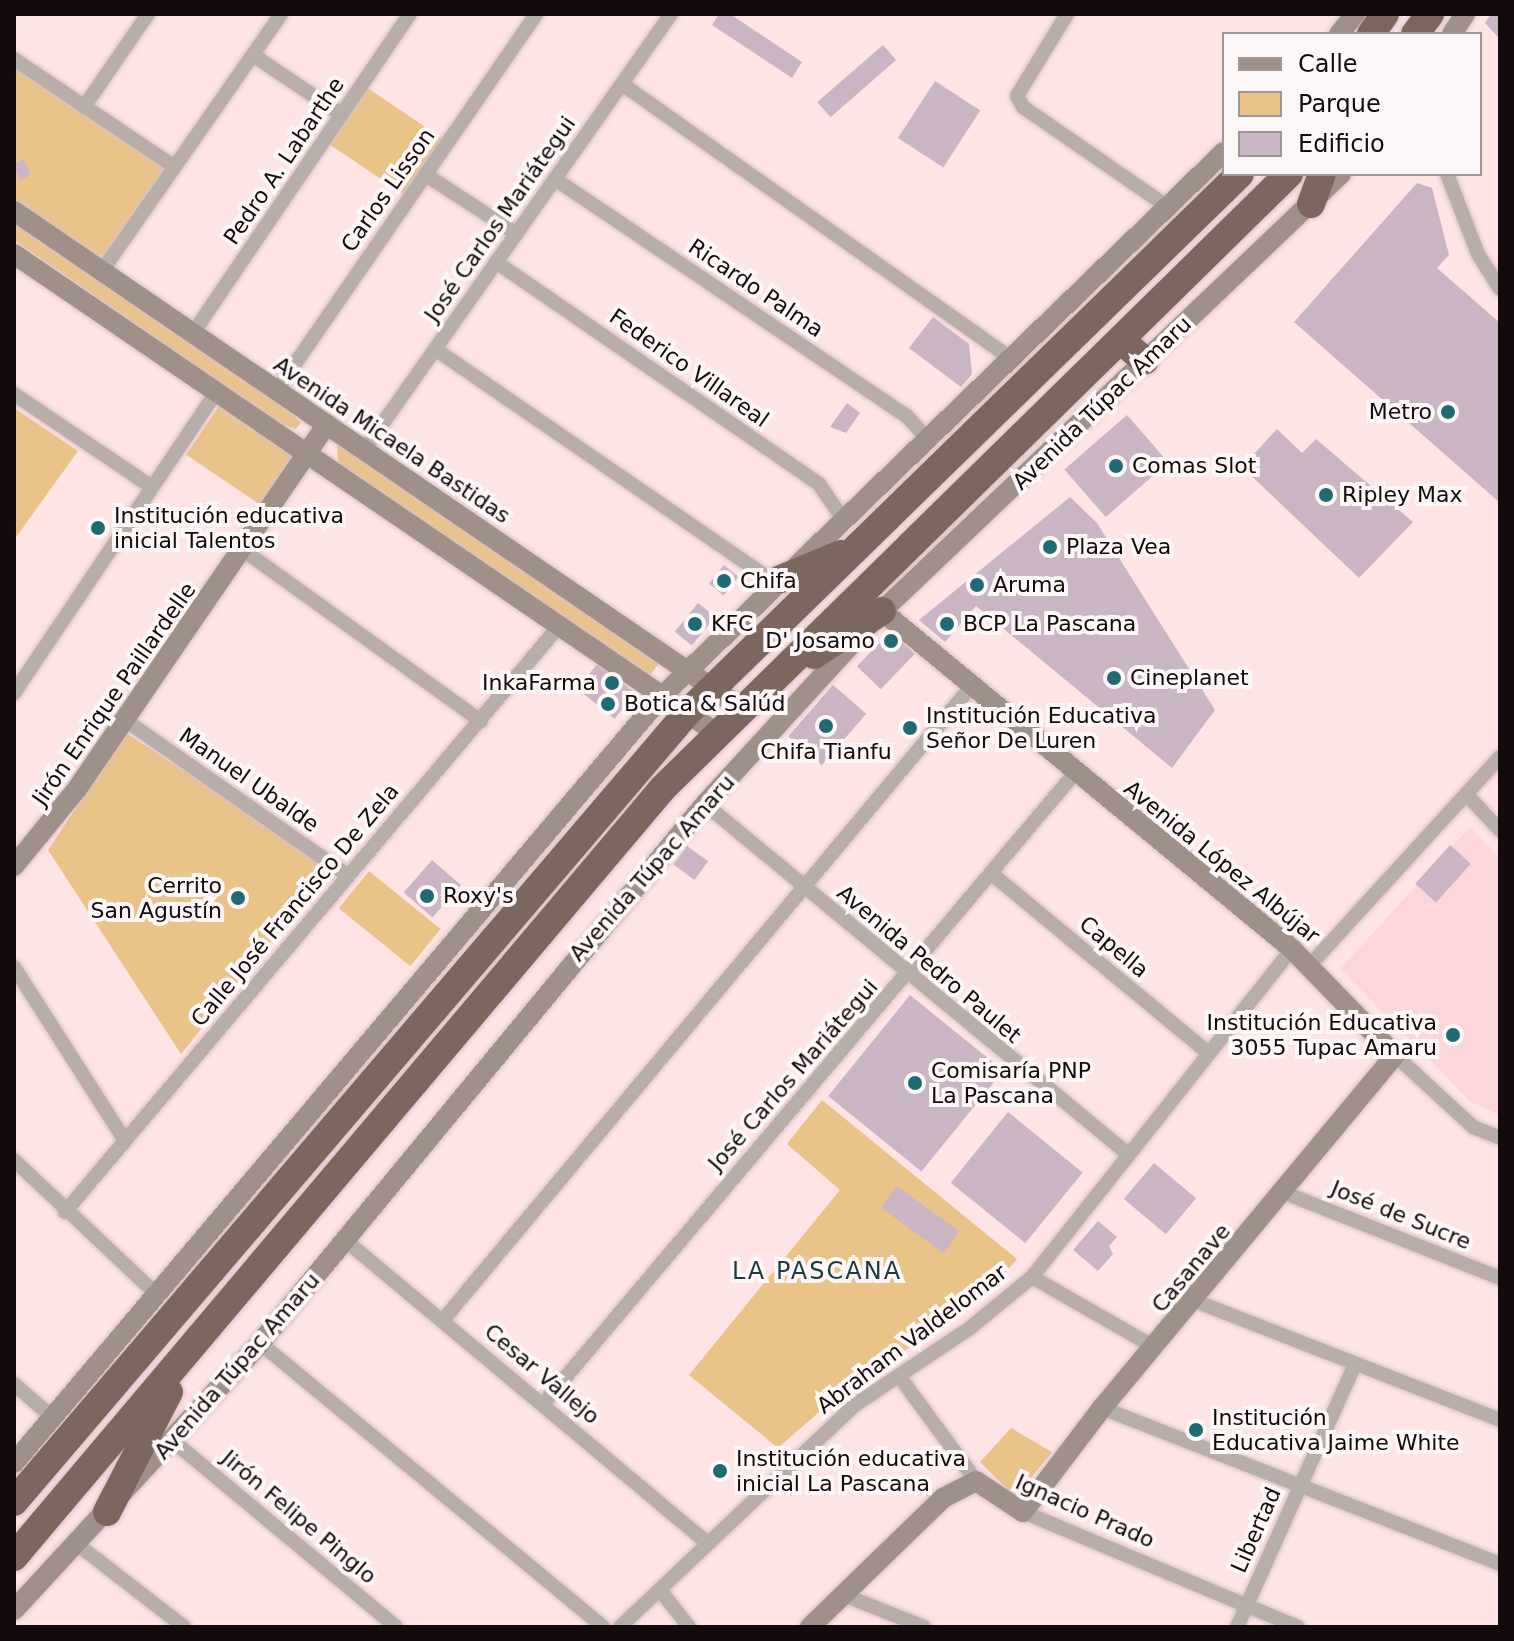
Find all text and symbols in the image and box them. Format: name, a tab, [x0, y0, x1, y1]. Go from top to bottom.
legend	[1222, 32, 1482, 176]
text: Calle	[1298, 50, 1358, 78]
street label: Pedro A. Labarthe	[218, 72, 350, 250]
text: Parque	[1298, 90, 1381, 118]
street label: José Carlos Mariátegui	[419, 111, 581, 327]
street label: Carlos Lisson	[336, 123, 440, 257]
text: Edificio	[1298, 130, 1385, 158]
street label: Ricardo Palma	[684, 233, 828, 343]
street label: Federico Villareal	[604, 303, 774, 433]
street label: Avenida Túpac Amaru	[1007, 311, 1197, 495]
street label: Avenida Micaela Bastidas	[269, 351, 515, 529]
place label: Metro	[1369, 399, 1432, 425]
marker: Metro	[1439, 403, 1457, 421]
place label: Comas Slot	[1132, 453, 1256, 479]
marker: Comas Slot	[1107, 457, 1125, 475]
place label: Ripley Max	[1342, 482, 1463, 508]
marker: Ripley Max	[1317, 486, 1335, 504]
place label: Institución educativa inicial Talentos	[114, 502, 344, 554]
marker: Institución educativa inicial Talentos	[89, 519, 107, 537]
place label: Plaza Vea	[1066, 534, 1171, 560]
marker: Plaza Vea	[1041, 538, 1059, 556]
place label: Chifa	[740, 568, 797, 594]
marker: Chifa	[715, 572, 733, 590]
place label: Aruma	[993, 572, 1066, 598]
marker: Aruma	[968, 576, 986, 594]
street label: Jirón Enrique Paillardelle	[27, 577, 201, 811]
place label: KFC	[711, 611, 753, 637]
place label: BCP La Pascana	[963, 611, 1136, 637]
marker: KFC	[686, 615, 704, 633]
marker: BCP La Pascana	[938, 615, 956, 633]
place label: D' Josamo	[765, 628, 875, 654]
marker: D' Josamo	[882, 632, 900, 650]
place label: Cineplanet	[1130, 665, 1249, 691]
marker: Cineplanet	[1105, 669, 1123, 687]
place label: InkaFarma	[482, 670, 596, 696]
marker: InkaFarma	[603, 674, 621, 692]
place label: Botica & Salúd	[624, 691, 785, 717]
marker: Botica & Salúd	[599, 695, 617, 713]
place label: Institución Educativa Señor De Luren	[926, 702, 1156, 754]
marker: Chifa Tianfu	[817, 717, 835, 735]
marker: Institución Educativa Señor De Luren	[901, 719, 919, 737]
street label: Manuel Ubalde	[174, 722, 324, 838]
place label: Chifa Tianfu	[760, 739, 892, 765]
street label: Avenida Túpac Amaru	[564, 769, 740, 967]
street label: Avenida López Albújar	[1119, 775, 1325, 949]
street label: Calle José Francisco De Zela	[186, 778, 404, 1032]
place label: Cerrito San Agustín	[91, 872, 222, 924]
street label: Avenida Pedro Paulet	[832, 879, 1026, 1049]
place label: Roxy's	[443, 883, 514, 909]
marker: Roxy's	[418, 887, 436, 905]
marker: Cerrito San Agustín	[229, 889, 247, 907]
street label: Capella	[1074, 911, 1154, 983]
street label: José Carlos Mariátegui	[703, 974, 883, 1176]
place label: Institución Educativa 3055 Tupac Amaru	[1207, 1009, 1437, 1060]
marker: Institución Educativa 3055 Tupac Amaru	[1444, 1026, 1462, 1044]
place label: Comisaría PNP La Pascana	[931, 1057, 1091, 1108]
marker: Comisaría PNP La Pascana	[906, 1074, 924, 1092]
street label: José de Sucre	[1327, 1175, 1475, 1255]
street label: Casanave	[1146, 1218, 1236, 1318]
district label: LA PASCANA	[732, 1258, 902, 1286]
street label: Abraham Valdelomar	[812, 1259, 1012, 1419]
street label: Avenida Túpac Amaru	[149, 1267, 325, 1465]
street label: Cesar Vallejo	[479, 1318, 605, 1430]
place label: Institución Educativa Jaime White	[1212, 1404, 1460, 1456]
marker: Institución Educativa Jaime White	[1187, 1421, 1205, 1439]
street label: Jirón Felipe Pinglo	[216, 1445, 382, 1589]
place label: Institución educativa inicial La Pascana	[736, 1445, 966, 1496]
marker: Institución educativa inicial La Pascana	[711, 1462, 729, 1480]
street label: Ignacio Prado	[1011, 1469, 1159, 1553]
street label: Libertad	[1225, 1483, 1287, 1577]

